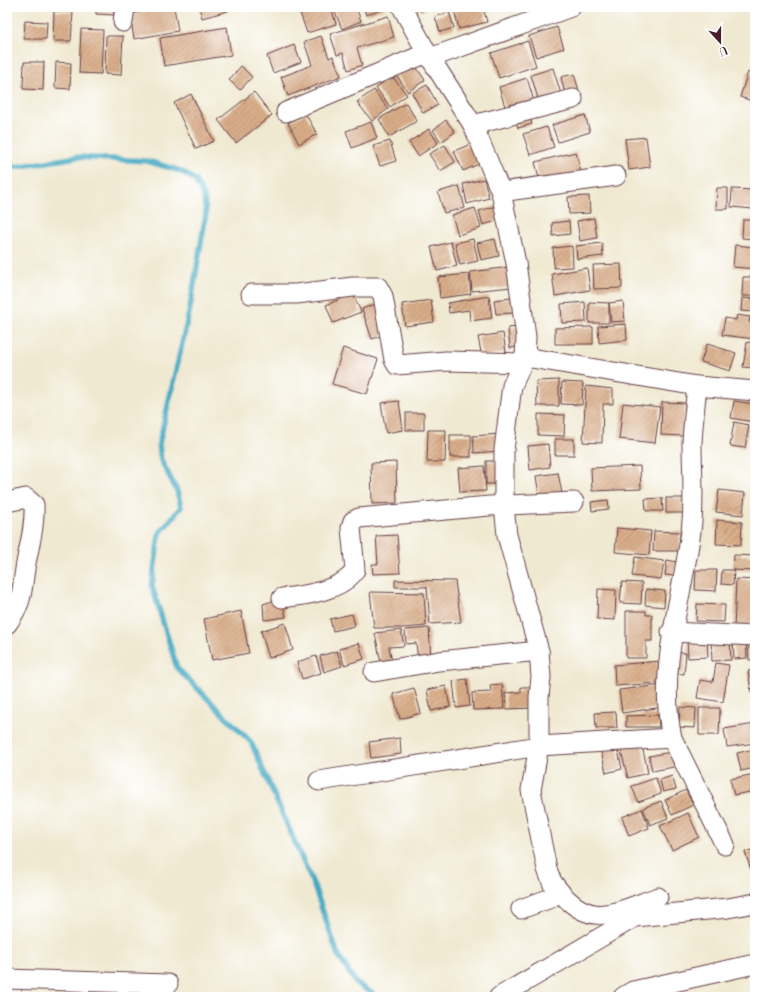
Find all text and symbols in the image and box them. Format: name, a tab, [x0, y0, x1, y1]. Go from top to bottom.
north arrow	[700, 22, 740, 62]
text: U	[716, 42, 730, 59]

